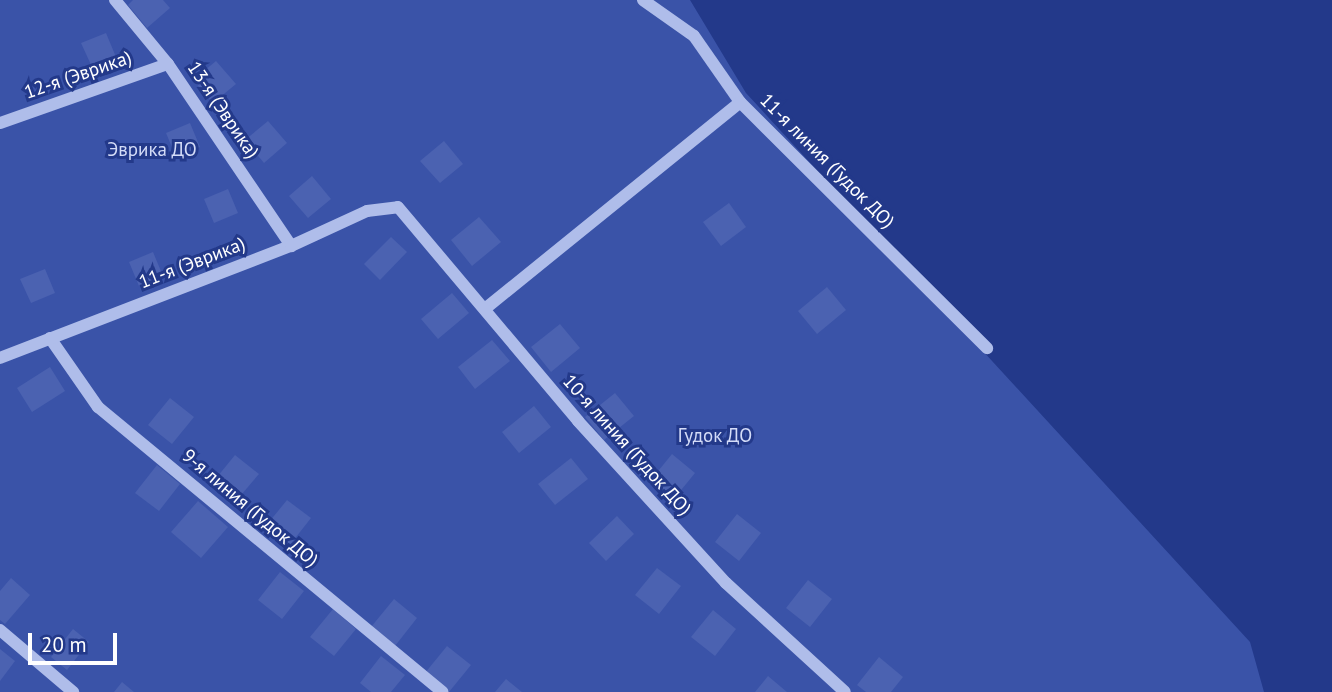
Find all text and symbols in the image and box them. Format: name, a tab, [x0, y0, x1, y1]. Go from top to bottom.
street label: 12-я (Эврика)	[21, 46, 135, 104]
street label: 13-я (Эврика)	[182, 57, 264, 163]
street label: 11-я линия (Гудок ДО)	[755, 89, 899, 233]
park label: Эврика ДО	[107, 139, 197, 161]
street label: 11-я (Эврика)	[136, 232, 248, 294]
street label: 10-я линия (Гудок ДО)	[558, 370, 696, 520]
park label: Гудок ДО	[678, 425, 752, 447]
street label: 9-я линия (Гудок ДО)	[177, 444, 323, 572]
scale bar	[32, 618, 121, 662]
text: 20 m	[41, 631, 87, 658]

